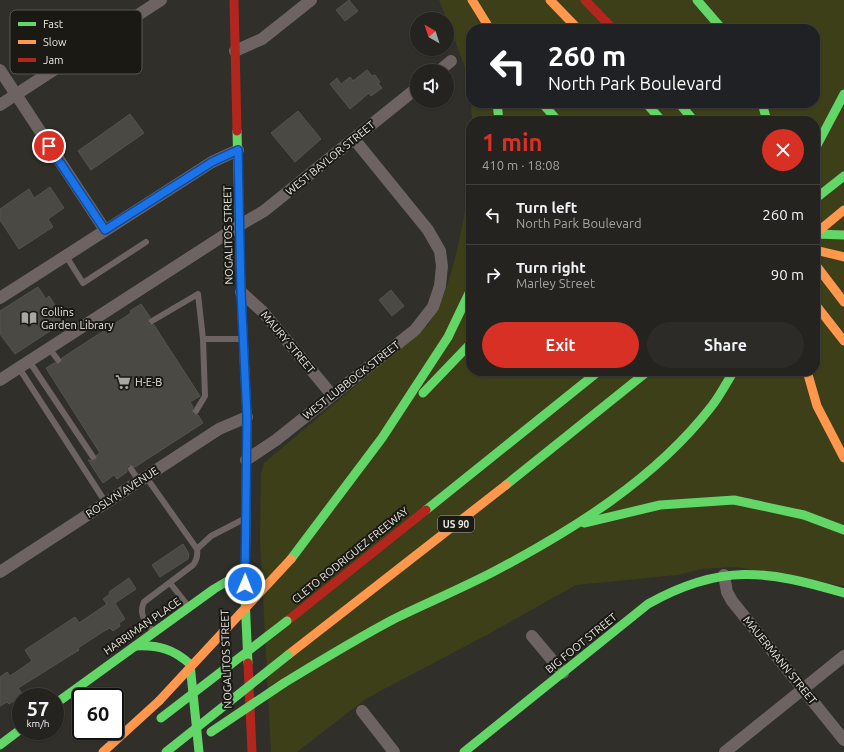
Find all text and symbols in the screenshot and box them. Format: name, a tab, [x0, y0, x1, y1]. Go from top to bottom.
legend	[10, 10, 142, 74]
north arrow	[410, 12, 454, 56]
map controls	[410, 12, 454, 108]
text: Fast	[43, 18, 64, 30]
text: Slow	[43, 36, 67, 48]
icon: left	[482, 40, 534, 92]
text: 260 m	[548, 40, 626, 71]
text: Jam	[43, 54, 64, 66]
button: sound	[410, 64, 454, 108]
text: North Park Boulevard	[548, 73, 722, 93]
street label: WEST BAYLOR STREET	[283, 118, 377, 198]
pin	[32, 129, 66, 163]
text: 1 min	[482, 129, 543, 156]
button: close	[762, 129, 804, 171]
icon: arrive	[38, 135, 60, 157]
text: 410 m · 18:08	[482, 158, 560, 172]
street label: NOGALITOS STREET	[221, 185, 235, 285]
text: Turn left	[516, 199, 577, 216]
icon: left	[482, 204, 504, 226]
text: 260 m	[762, 206, 804, 223]
text: North Park Boulevard	[516, 216, 642, 230]
text: Turn right	[516, 259, 586, 276]
icon: right	[482, 264, 504, 286]
text: 90 m	[771, 266, 804, 283]
text: Marley Street	[516, 276, 595, 290]
place label: Collins Garden Library	[41, 306, 114, 331]
library icon: Collins Garden Library	[20, 309, 38, 327]
street label: MAURY STREET	[259, 309, 317, 375]
button: Exit	[482, 322, 639, 368]
button: Share	[647, 322, 804, 368]
street label: WEST LUBBOCK STREET	[300, 339, 402, 421]
supermarket icon: H-E-B	[114, 373, 132, 391]
place label: H-E-B	[135, 376, 162, 388]
street label: ROSLYN AVENUE	[84, 464, 160, 520]
street label: CLETO RODRIGUEZ FREEWAY	[290, 504, 411, 606]
road number: US 90	[438, 516, 474, 532]
position arrow	[224, 563, 266, 605]
street label: HARRIMAN PLACE	[101, 595, 183, 657]
street label: NOGALITOS STREET	[218, 609, 234, 709]
street label: BIG FOOT STREET	[543, 611, 619, 675]
street label: MAUERMANN STREET	[741, 614, 819, 706]
speed limit sign: 60	[72, 688, 124, 740]
text: 57	[27, 697, 49, 720]
text: km/h	[26, 718, 50, 729]

